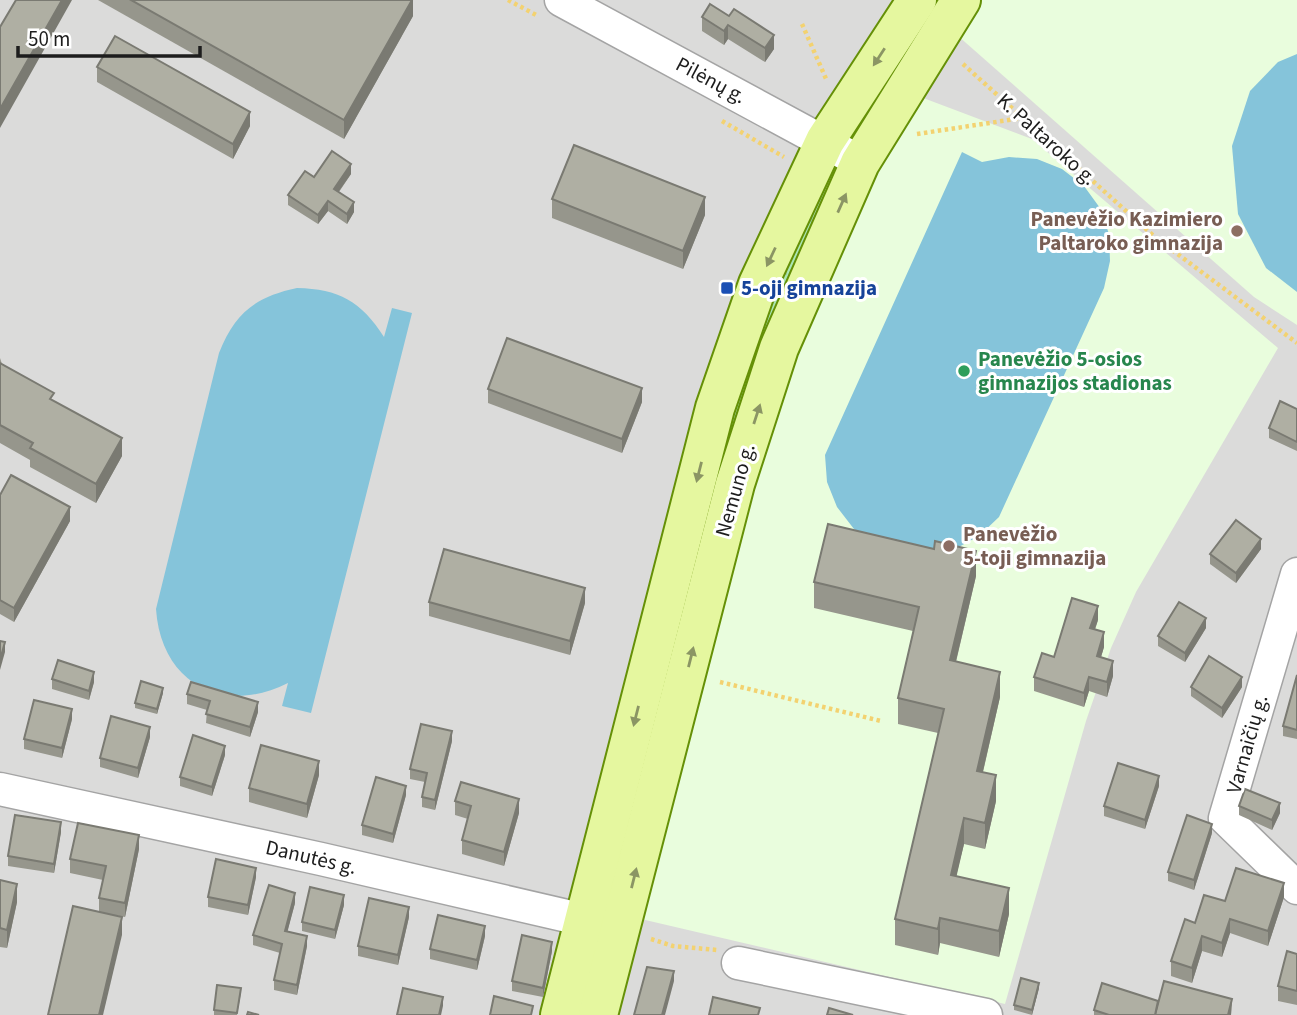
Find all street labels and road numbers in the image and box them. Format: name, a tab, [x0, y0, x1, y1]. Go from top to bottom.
street label: Pilėnų g.	[671, 49, 751, 111]
street label: K. Paltaroko g.	[990, 86, 1104, 192]
street label: Nemuno g.	[707, 440, 763, 540]
street label: Varnaičių g.	[1219, 691, 1275, 797]
street label: Danutės g.	[263, 832, 359, 882]

